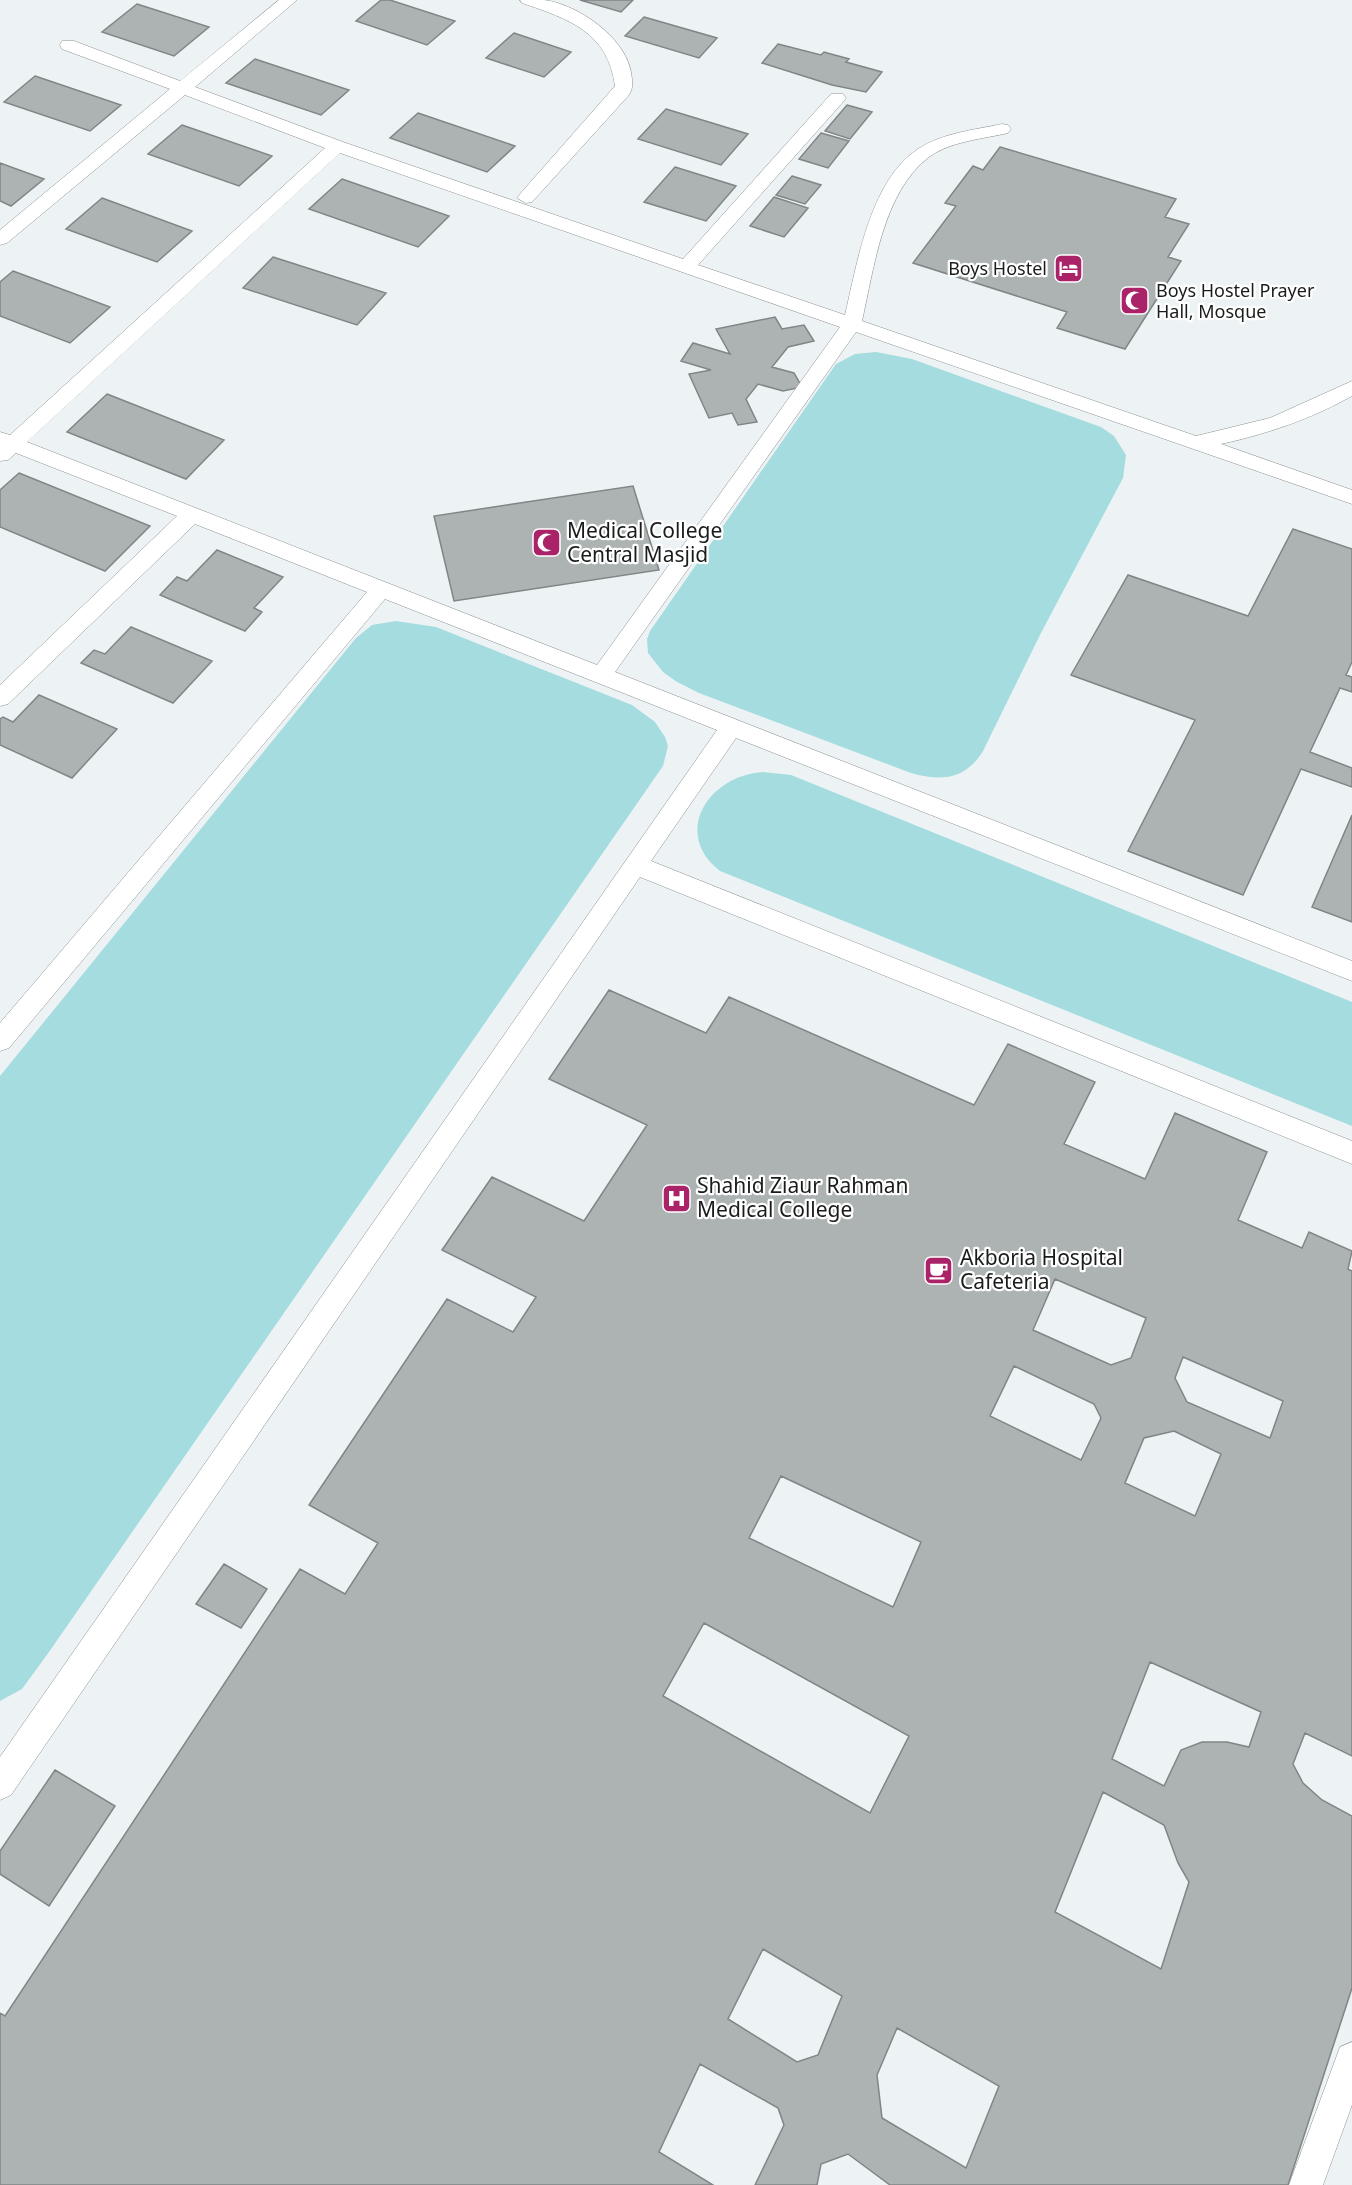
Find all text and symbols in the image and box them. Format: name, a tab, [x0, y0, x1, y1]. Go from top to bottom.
hotel icon: Boys Hostel	[1052, 253, 1084, 285]
place label: Boys Hostel	[948, 256, 1047, 280]
place label: Boys Hostel Prayer Hall, Mosque	[1156, 278, 1315, 323]
mosque icon: Boys Hostel Prayer Hall, Mosque	[1119, 285, 1151, 317]
place label: Medical College Central Masjid	[567, 516, 722, 568]
mosque icon: Medical College Central Masjid	[530, 527, 562, 559]
place label: Shahid Ziaur Rahman Medical College	[697, 1171, 909, 1223]
hospital icon: Shahid Ziaur Rahman Medical College	[660, 1182, 692, 1214]
place label: Akboria Hospital Cafeteria	[960, 1243, 1123, 1295]
cafe icon: Akboria Hospital Cafeteria	[923, 1254, 955, 1286]

